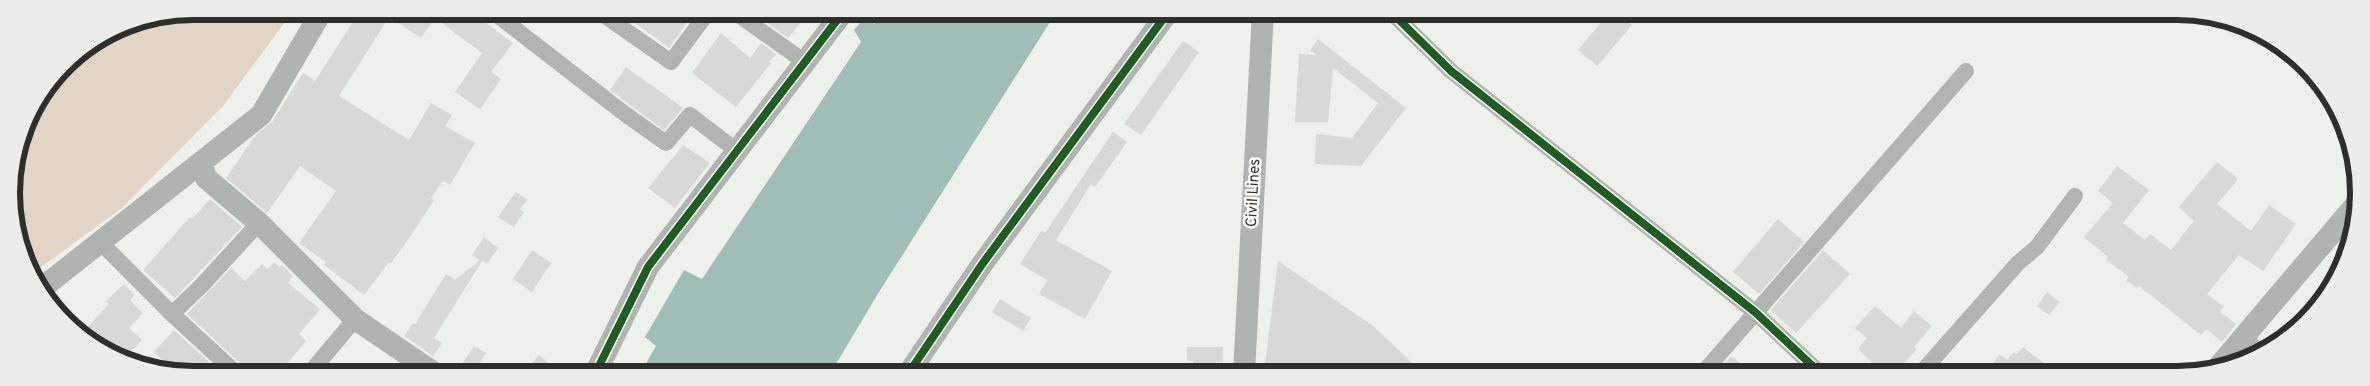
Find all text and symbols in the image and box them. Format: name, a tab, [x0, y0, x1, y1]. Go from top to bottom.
street label: Civil Lines	[1243, 158, 1265, 228]

